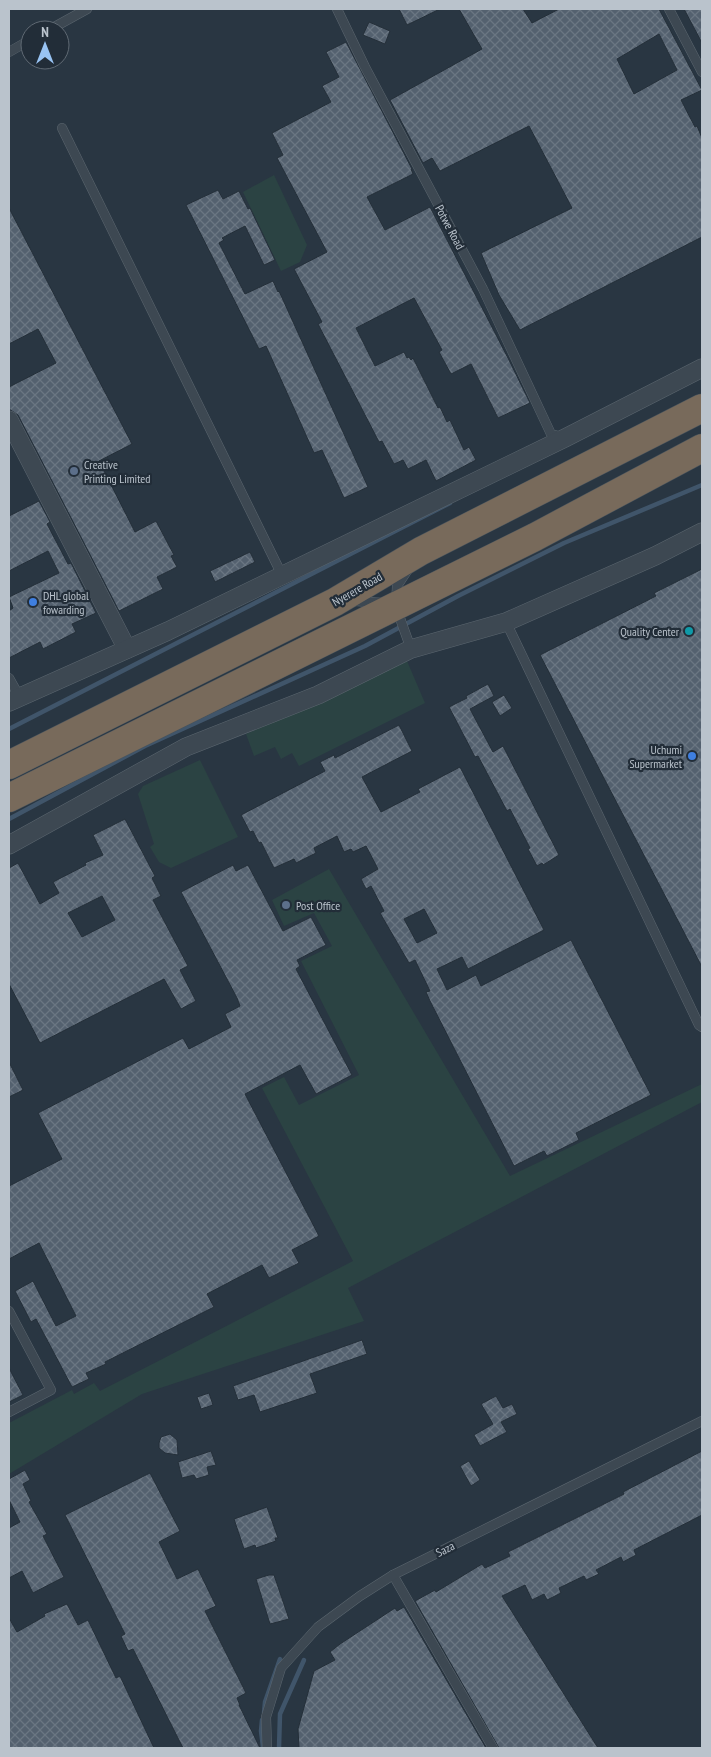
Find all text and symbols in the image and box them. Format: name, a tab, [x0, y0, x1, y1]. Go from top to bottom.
north arrow	[20, 20, 70, 70]
text: N	[41, 23, 49, 41]
street label: Potwe Road	[432, 202, 468, 252]
place label: Creative Printing Limited	[84, 457, 151, 486]
marker: Creative Printing Limited	[68, 465, 80, 477]
street label: Nyerere Road	[329, 569, 385, 609]
place label: DHL global fowarding	[43, 588, 89, 617]
marker: DHL global fowarding	[27, 596, 39, 608]
place label: Quality Center	[620, 624, 680, 639]
marker: Quality Center	[683, 625, 695, 637]
place label: Uchumi Supermarket	[629, 742, 683, 771]
marker: Uchumi Supermarket	[686, 750, 698, 762]
place label: Post Office	[296, 898, 340, 913]
marker: Post Office	[280, 899, 292, 911]
street label: Saza	[433, 1538, 457, 1560]

